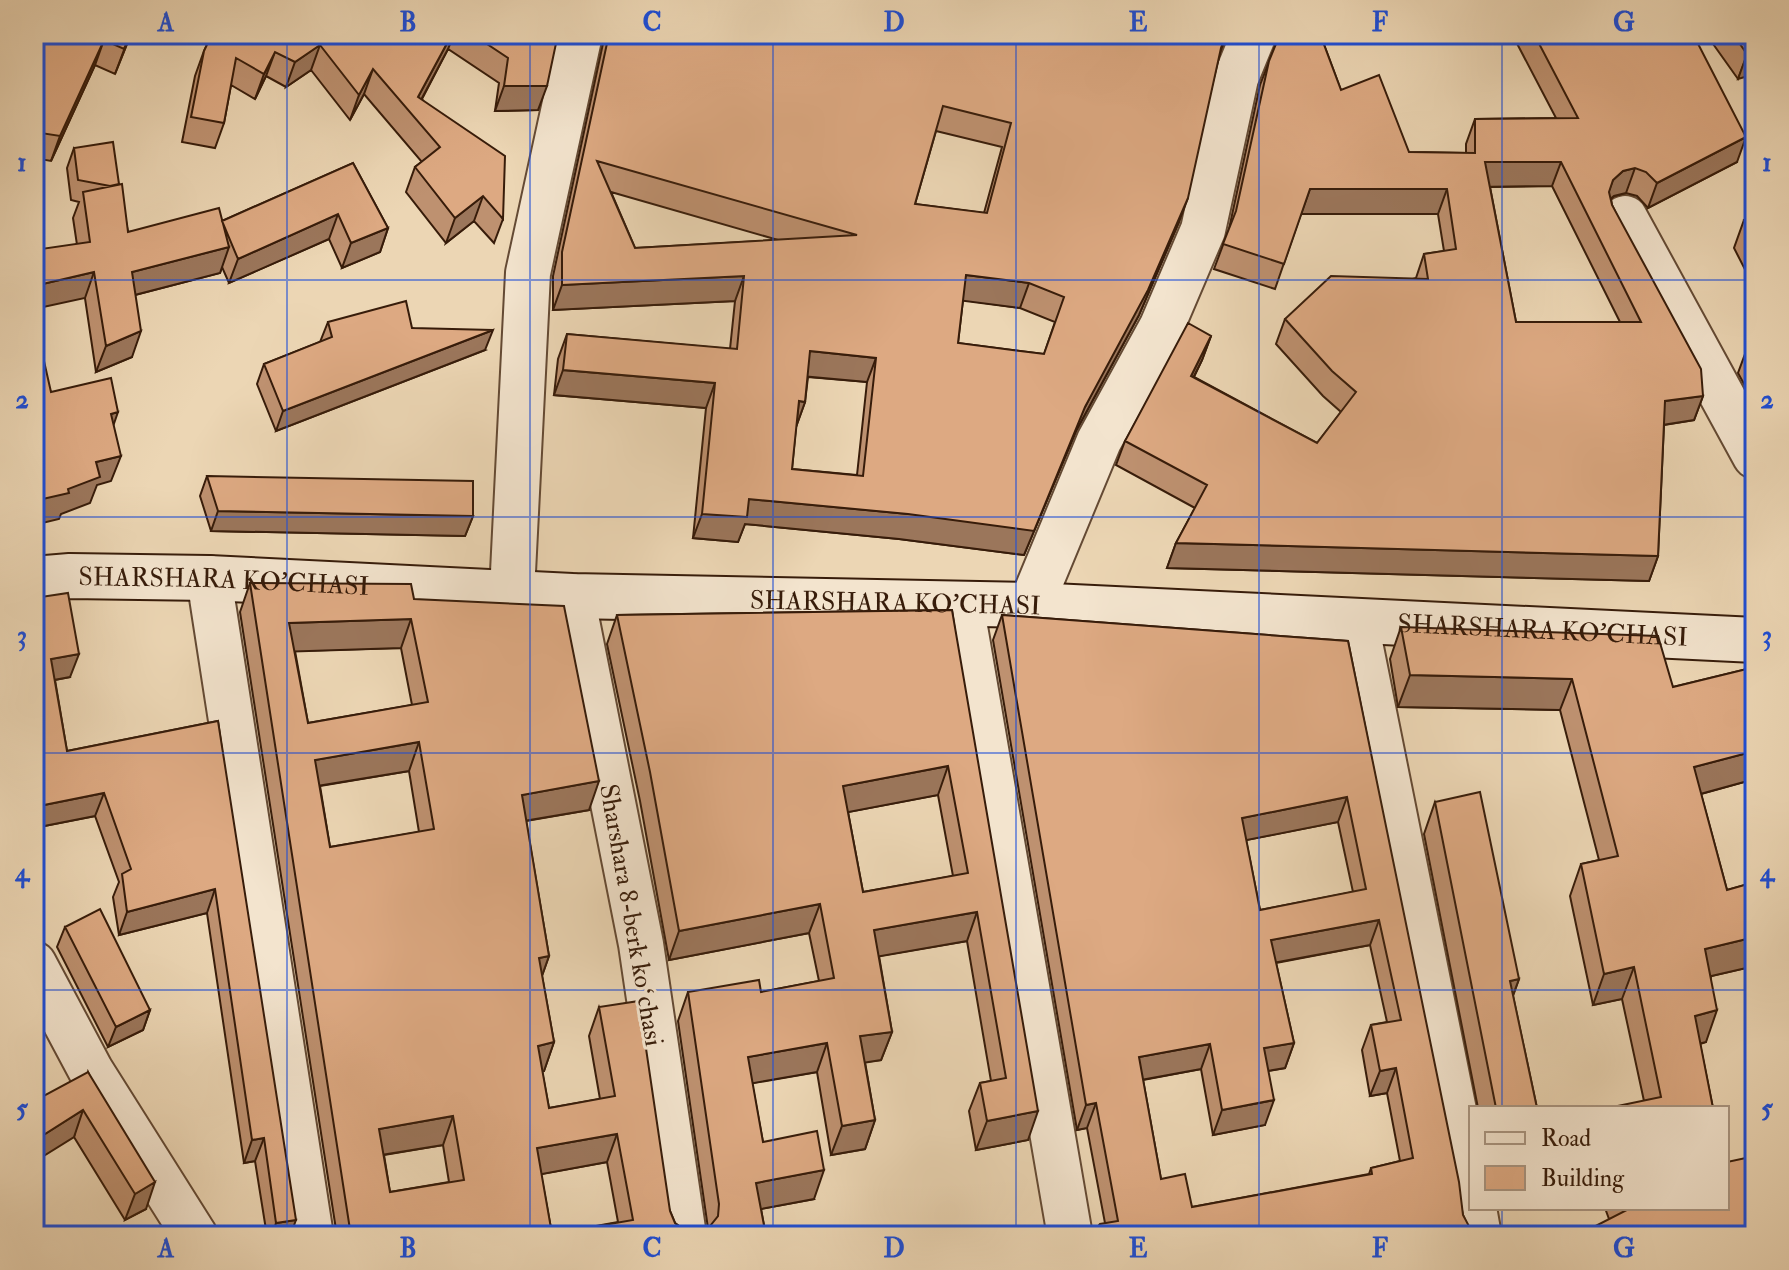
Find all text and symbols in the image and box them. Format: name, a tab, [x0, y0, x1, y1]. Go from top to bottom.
text: A	[157, 7, 175, 39]
text: B	[399, 7, 417, 39]
text: C	[642, 7, 662, 39]
text: D	[883, 7, 905, 39]
text: E	[1129, 7, 1148, 39]
text: F	[1372, 7, 1389, 39]
text: G	[1613, 7, 1635, 39]
text: 1	[17, 147, 27, 179]
text: 1	[1762, 147, 1772, 179]
text: 2	[15, 384, 29, 416]
text: 2	[1760, 384, 1774, 416]
street label: SHARSHARA KO'CHASI	[78, 561, 370, 603]
street label: SHARSHARA KO'CHASI	[750, 584, 1041, 622]
street label: SHARSHARA KO'CHASI	[1397, 608, 1689, 654]
text: 3	[17, 620, 27, 652]
text: 3	[1762, 620, 1772, 652]
street label: Sharshara 8-berk koʻchasi	[592, 782, 670, 1049]
text: 4	[14, 857, 31, 889]
text: 4	[1759, 857, 1776, 889]
text: 5	[16, 1093, 28, 1125]
text: 5	[1761, 1093, 1773, 1125]
legend	[1469, 1106, 1729, 1210]
text: Road	[1541, 1123, 1591, 1154]
text: Building	[1541, 1163, 1625, 1194]
text: A	[157, 1233, 175, 1265]
text: B	[399, 1233, 417, 1265]
text: C	[642, 1233, 662, 1265]
text: D	[883, 1233, 905, 1265]
text: E	[1129, 1233, 1148, 1265]
text: F	[1372, 1233, 1389, 1265]
text: G	[1613, 1233, 1635, 1265]

